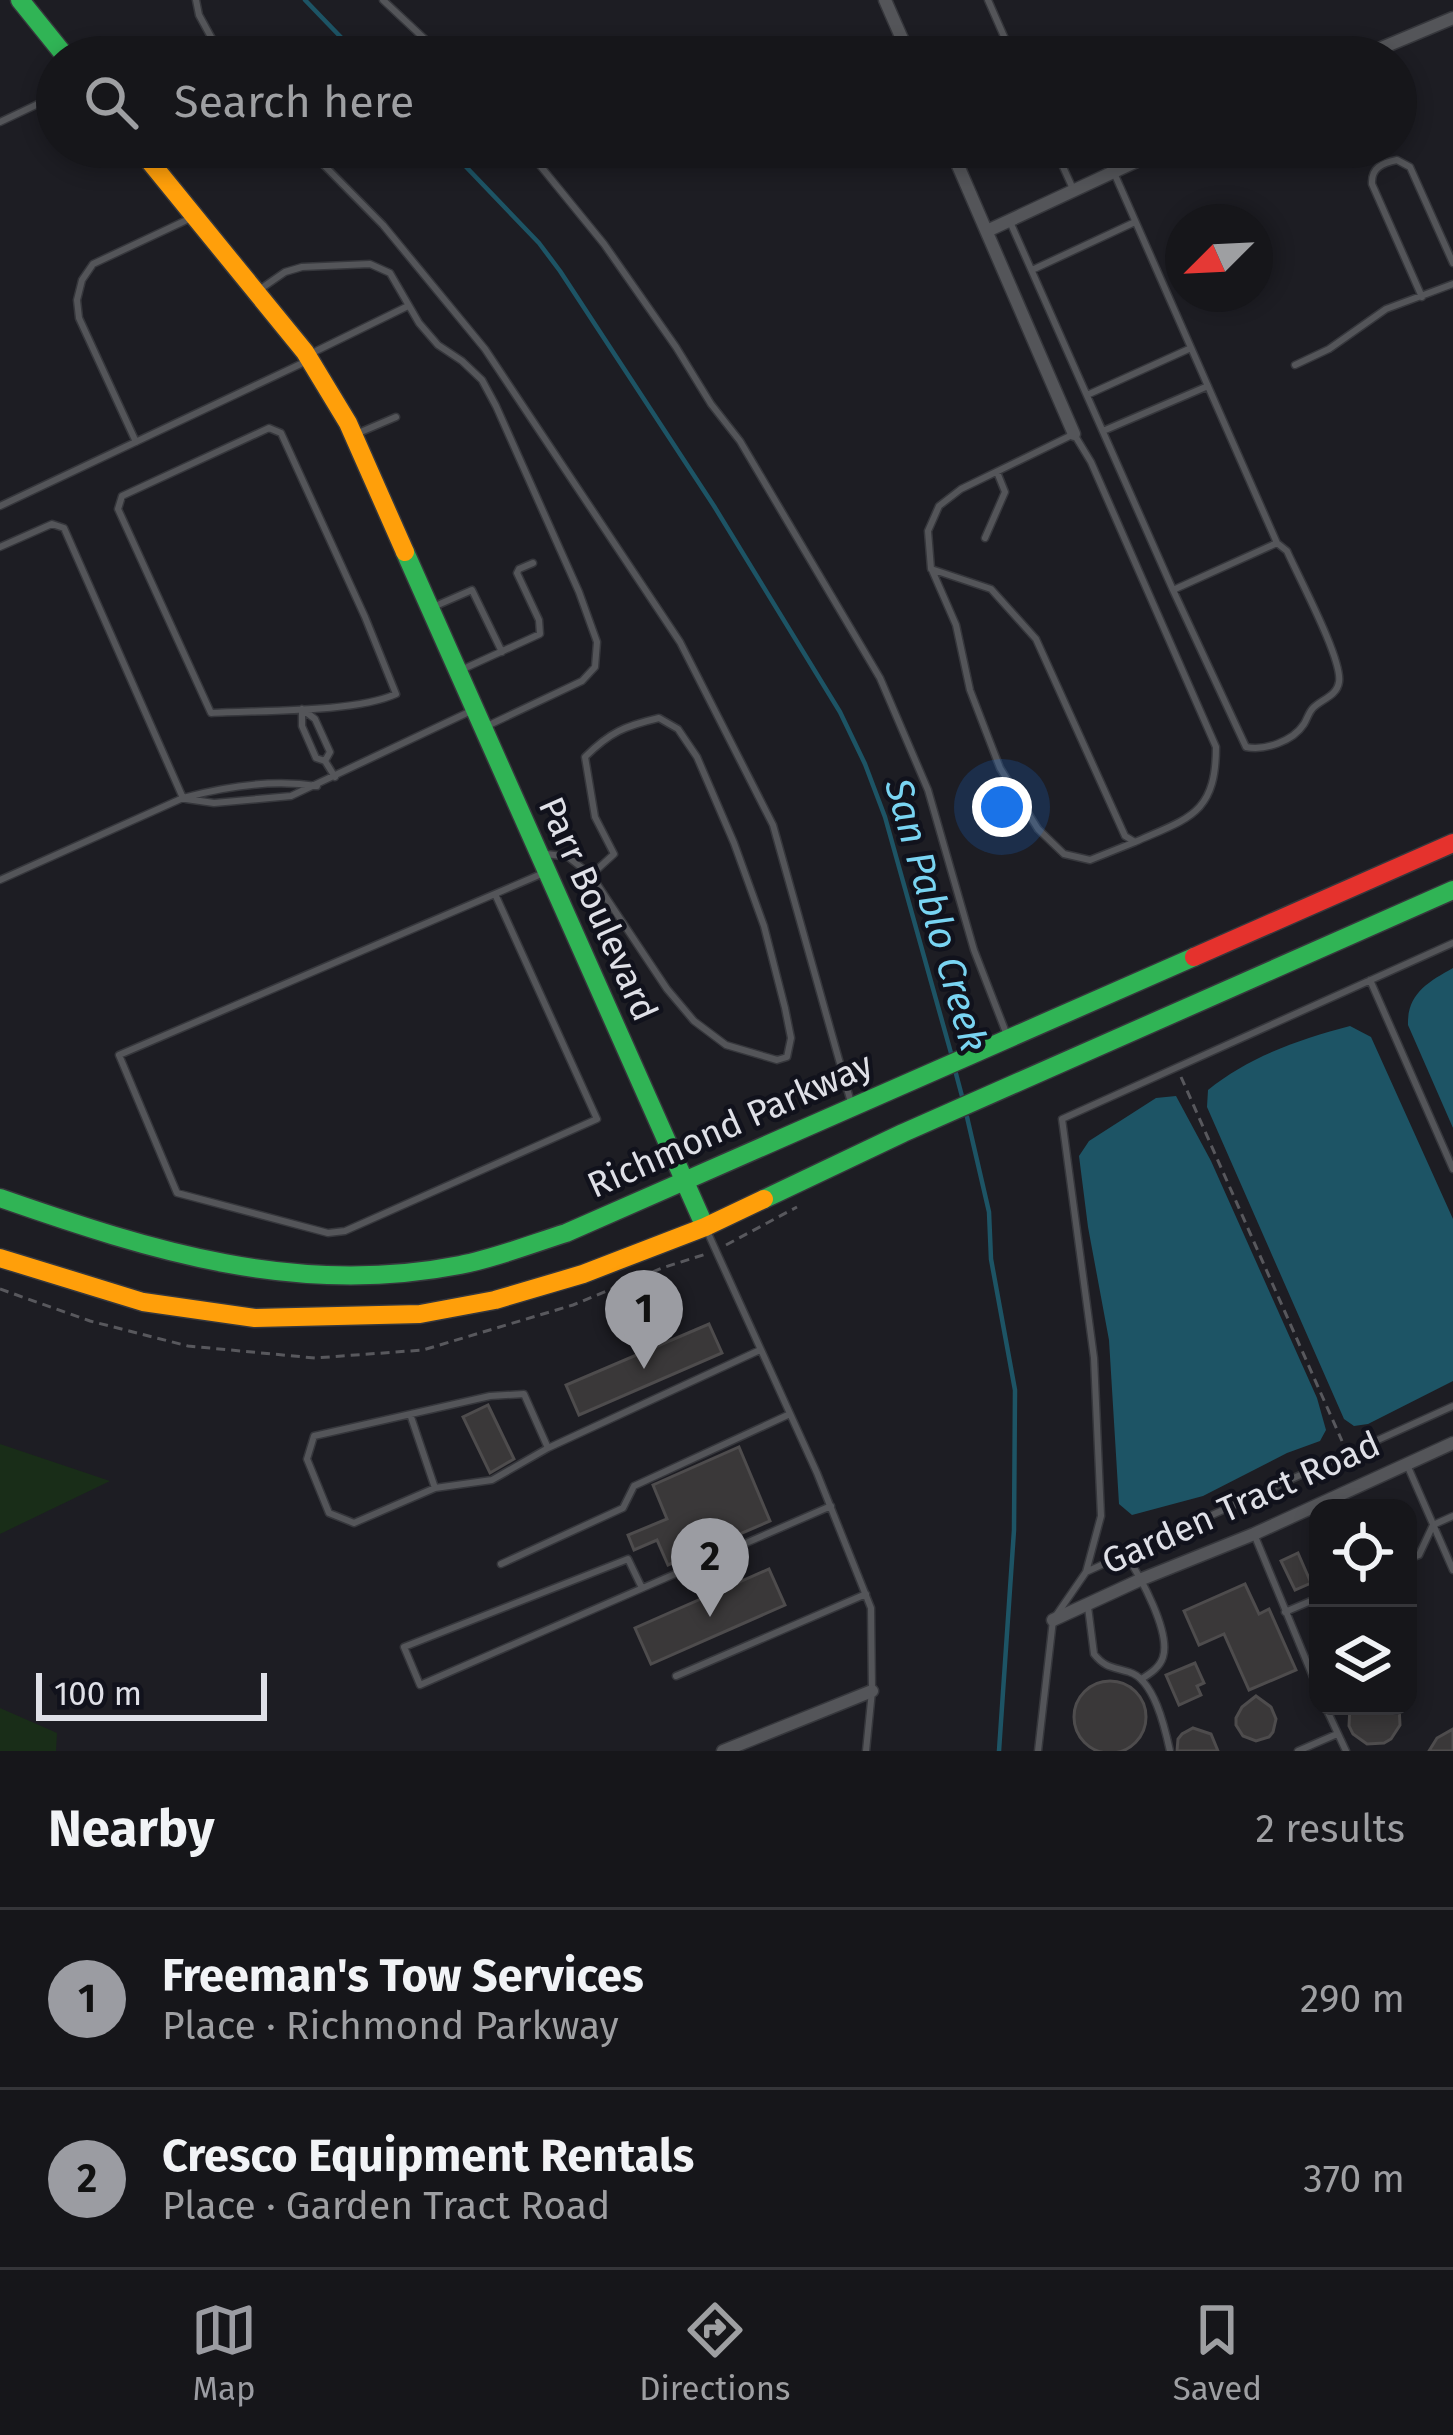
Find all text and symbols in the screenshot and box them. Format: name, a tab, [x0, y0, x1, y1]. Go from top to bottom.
search box	[36, 36, 1417, 168]
icon: search	[78, 69, 144, 135]
text: Search here	[174, 75, 414, 129]
north arrow	[1165, 204, 1273, 312]
water label: San Pablo Creek	[875, 772, 997, 1057]
your location	[972, 777, 1032, 837]
street label: Parr Boulevard	[529, 790, 667, 1028]
street label: Richmond Parkway	[581, 1042, 880, 1208]
pin: 1	[605, 1270, 683, 1369]
street label: Garden Tract Road	[1095, 1422, 1387, 1584]
map controls	[1309, 1499, 1417, 1715]
button: locate	[1309, 1499, 1417, 1607]
pin: 2	[671, 1518, 749, 1617]
button: layers	[1309, 1607, 1417, 1715]
scale bar	[36, 1667, 267, 1720]
text: 100 m	[54, 1674, 142, 1714]
text: Nearby	[48, 1798, 214, 1860]
text: 2 results	[1256, 1806, 1405, 1852]
text: Freeman's Tow Services	[162, 1949, 644, 2003]
text: 1	[78, 1976, 96, 2022]
text: 290 m	[1300, 1976, 1405, 2022]
text: Place · Richmond Parkway	[162, 2003, 619, 2049]
text: Cresco Equipment Rentals	[162, 2129, 694, 2183]
text: 2	[77, 2156, 97, 2202]
text: 370 m	[1303, 2156, 1405, 2202]
text: Place · Garden Tract Road	[162, 2183, 610, 2229]
tab: Map	[191, 2297, 257, 2409]
tab: Directions	[639, 2297, 791, 2409]
tab: Saved	[1173, 2297, 1262, 2409]

